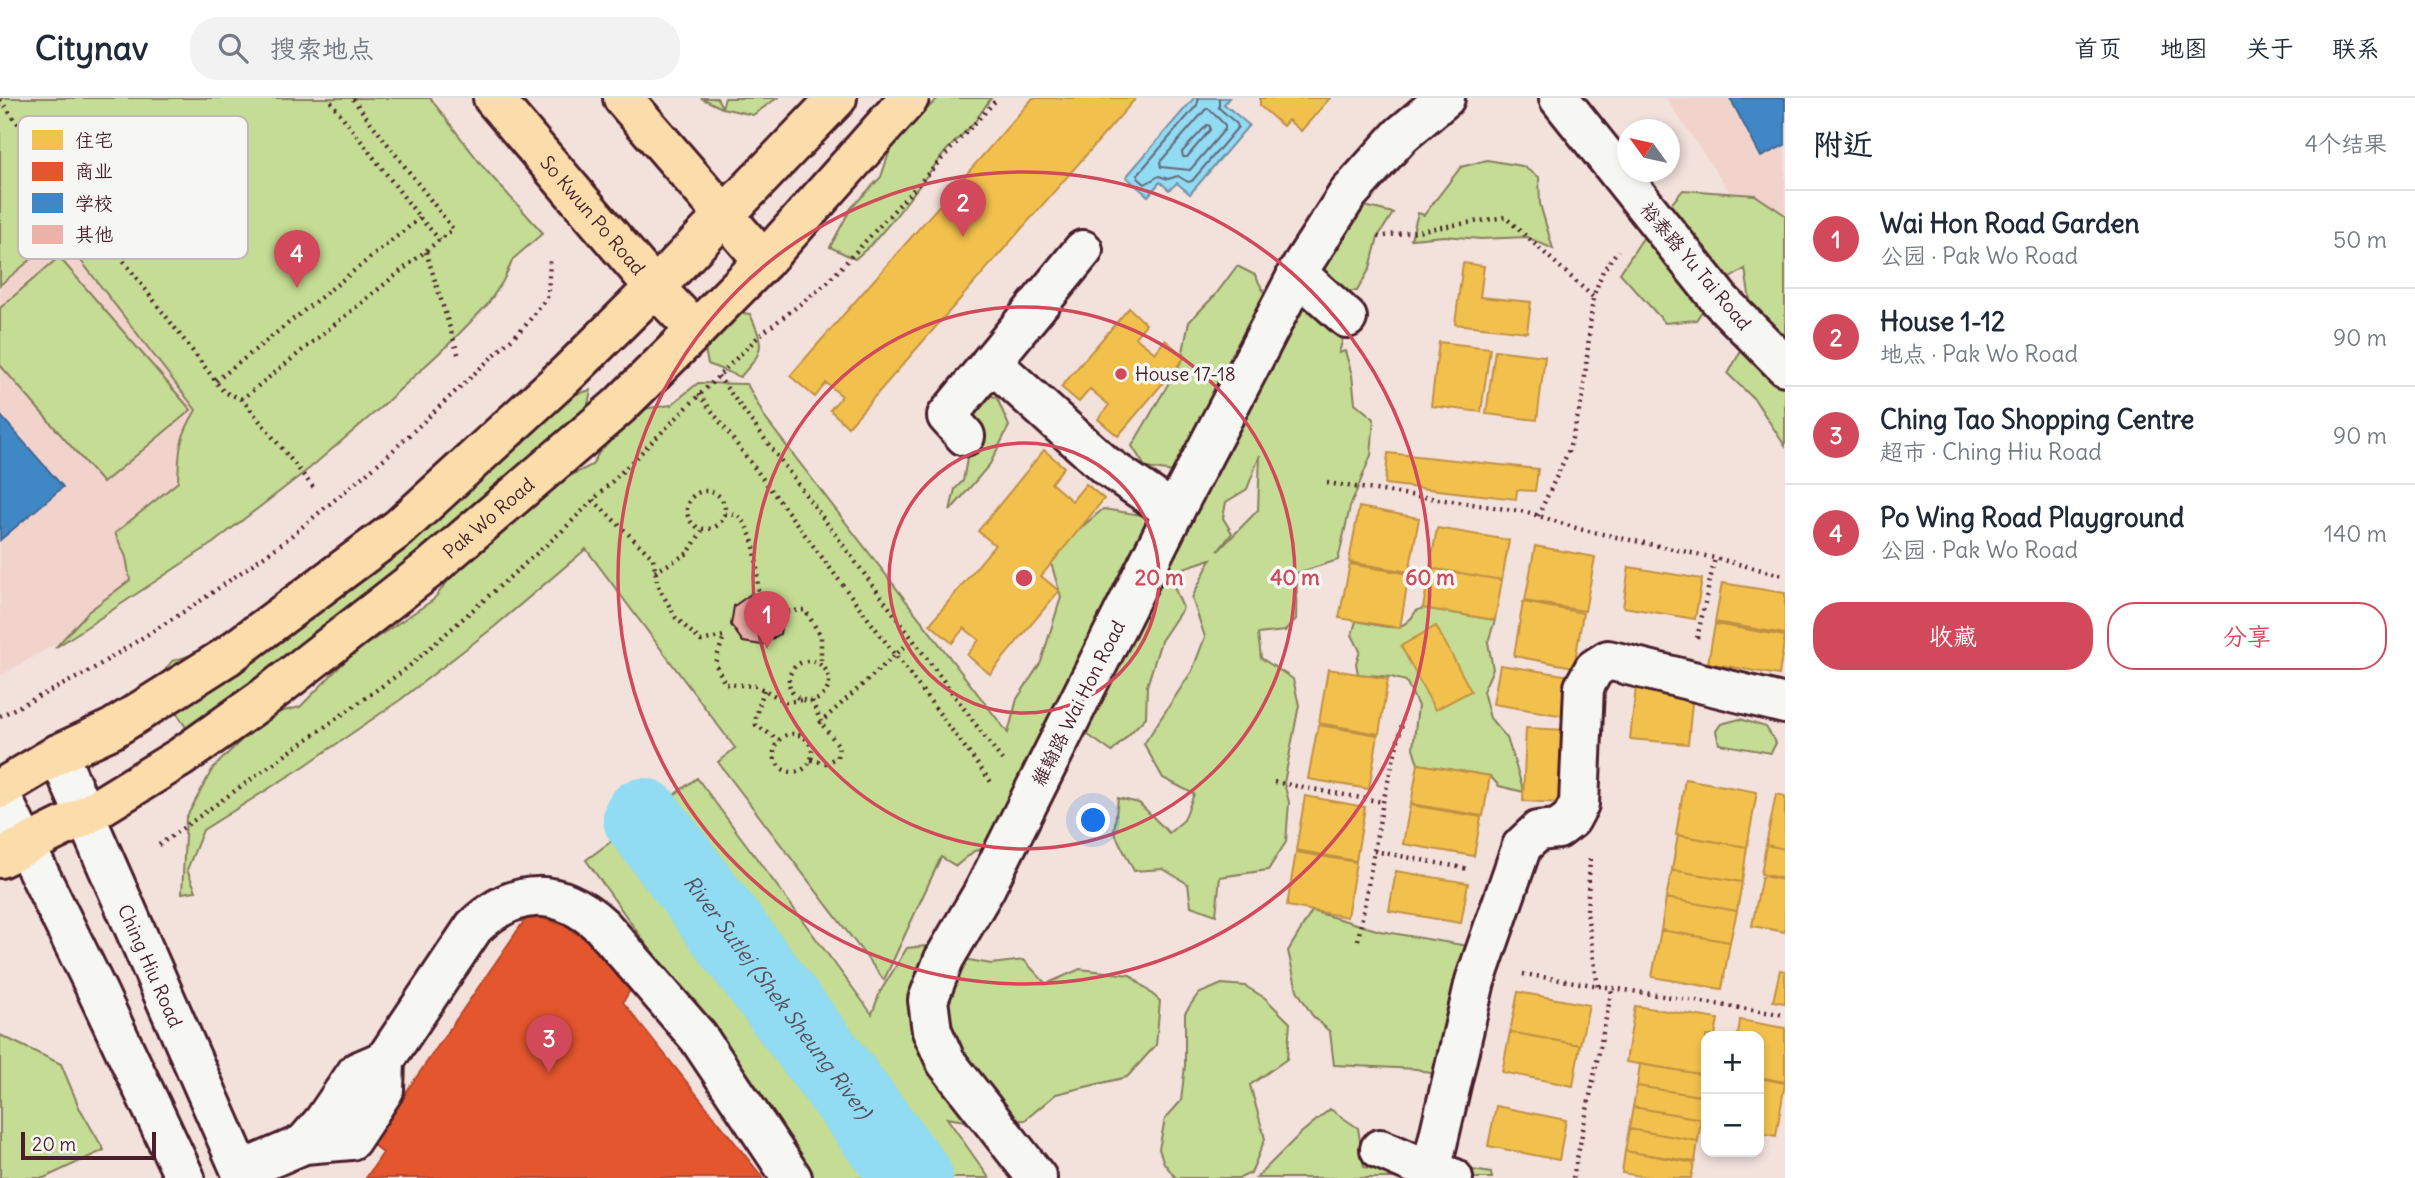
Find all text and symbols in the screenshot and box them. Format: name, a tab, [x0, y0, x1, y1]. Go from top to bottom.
search box	[190, 17, 680, 80]
text: Citynav	[35, 27, 148, 69]
icon: search	[214, 29, 252, 67]
text: 搜索地点	[270, 32, 374, 65]
text: 首页	[2074, 33, 2122, 63]
text: 地图	[2160, 33, 2208, 63]
text: 关于	[2246, 33, 2294, 63]
text: 联系	[2332, 33, 2380, 63]
legend	[18, 116, 248, 259]
north arrow	[1617, 119, 1680, 182]
text: 附近	[1813, 125, 1873, 163]
text: 住宅	[75, 128, 113, 152]
text: 4个结果	[2305, 129, 2387, 158]
street label: So Kwun Po Road	[535, 151, 650, 280]
text: 商业	[75, 159, 113, 183]
pin: 2	[940, 179, 986, 237]
text: 学校	[75, 191, 113, 215]
street label: 裕泰路 Yu Tai Road	[1636, 197, 1756, 335]
text: Wai Hon Road Garden	[1880, 207, 2139, 240]
text: 其他	[75, 222, 113, 246]
text: 1	[1831, 225, 1841, 254]
text: 50 m	[2333, 225, 2387, 254]
pin: 4	[274, 230, 320, 288]
text: 公园 · Pak Wo Road	[1880, 241, 2078, 270]
text: House 1-12	[1880, 305, 2005, 338]
text: 2	[1830, 323, 1842, 352]
text: 90 m	[2333, 323, 2387, 352]
text: 地点 · Pak Wo Road	[1880, 339, 2078, 368]
place label: House 17-18	[1135, 362, 1236, 386]
marker: House 17-18	[1113, 366, 1129, 382]
text: Ching Tao Shopping Centre	[1880, 403, 2194, 436]
text: 3	[1829, 421, 1843, 450]
text: 90 m	[2333, 421, 2387, 450]
text: 超市 · Ching Hiu Road	[1880, 437, 2102, 466]
street label: Pak Wo Road	[438, 472, 539, 564]
text: Po Wing Road Playground	[1880, 501, 2184, 534]
text: 4	[1829, 519, 1843, 548]
text: 140 m	[2324, 519, 2387, 548]
text: 公园 · Pak Wo Road	[1880, 535, 2078, 564]
text: 20 m	[1135, 564, 1184, 591]
text: 40 m	[1270, 564, 1320, 591]
text: 60 m	[1405, 564, 1455, 591]
centre of rings	[1012, 566, 1036, 590]
pin: 1	[744, 591, 790, 649]
button: 收藏	[1813, 602, 2093, 670]
button: 分享	[2107, 602, 2387, 670]
street label: 維翰路 Wai Hon Road	[1026, 616, 1130, 790]
your location	[1076, 803, 1110, 837]
water label: River Sutlej (Shek Sheung River)	[678, 870, 879, 1125]
street label: Ching Hiu Road	[113, 900, 188, 1031]
pin: 3	[526, 1015, 572, 1073]
map controls	[1701, 1031, 1764, 1157]
button: +	[1701, 1031, 1764, 1094]
button: −	[1701, 1094, 1764, 1157]
scale bar	[21, 1129, 156, 1161]
text: 20 m	[32, 1132, 76, 1156]

